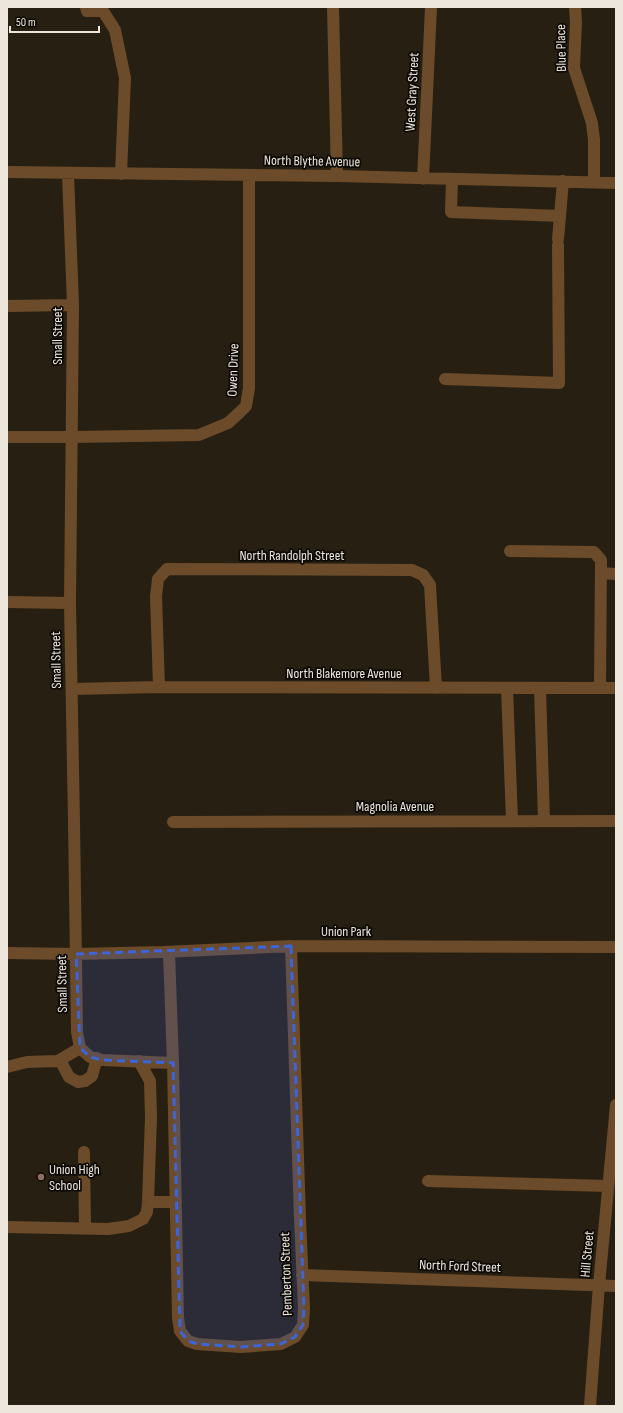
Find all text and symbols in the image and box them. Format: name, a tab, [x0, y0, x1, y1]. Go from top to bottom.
scale bar	[10, 8, 99, 34]
text: 50 m	[16, 15, 36, 30]
street label: Blue Place	[552, 24, 570, 72]
street label: West Gray Street	[401, 52, 423, 132]
street label: North Blythe Avenue	[264, 152, 360, 170]
street label: Small Street	[49, 307, 66, 365]
street label: Owen Drive	[224, 343, 242, 397]
street label: North Randolph Street	[239, 547, 345, 564]
street label: Small Street	[47, 631, 65, 689]
street label: North Blakemore Avenue	[286, 665, 402, 682]
street label: Magnolia Avenue	[356, 798, 434, 815]
street label: Union Park	[321, 923, 372, 940]
street label: Small Street	[53, 955, 71, 1013]
place label: Union High School	[49, 1161, 100, 1194]
marker: Union High School	[36, 1172, 46, 1182]
street label: Hill Street	[576, 1230, 598, 1278]
street label: Pemberton Street	[276, 1232, 296, 1316]
street label: North Ford Street	[419, 1256, 501, 1276]

